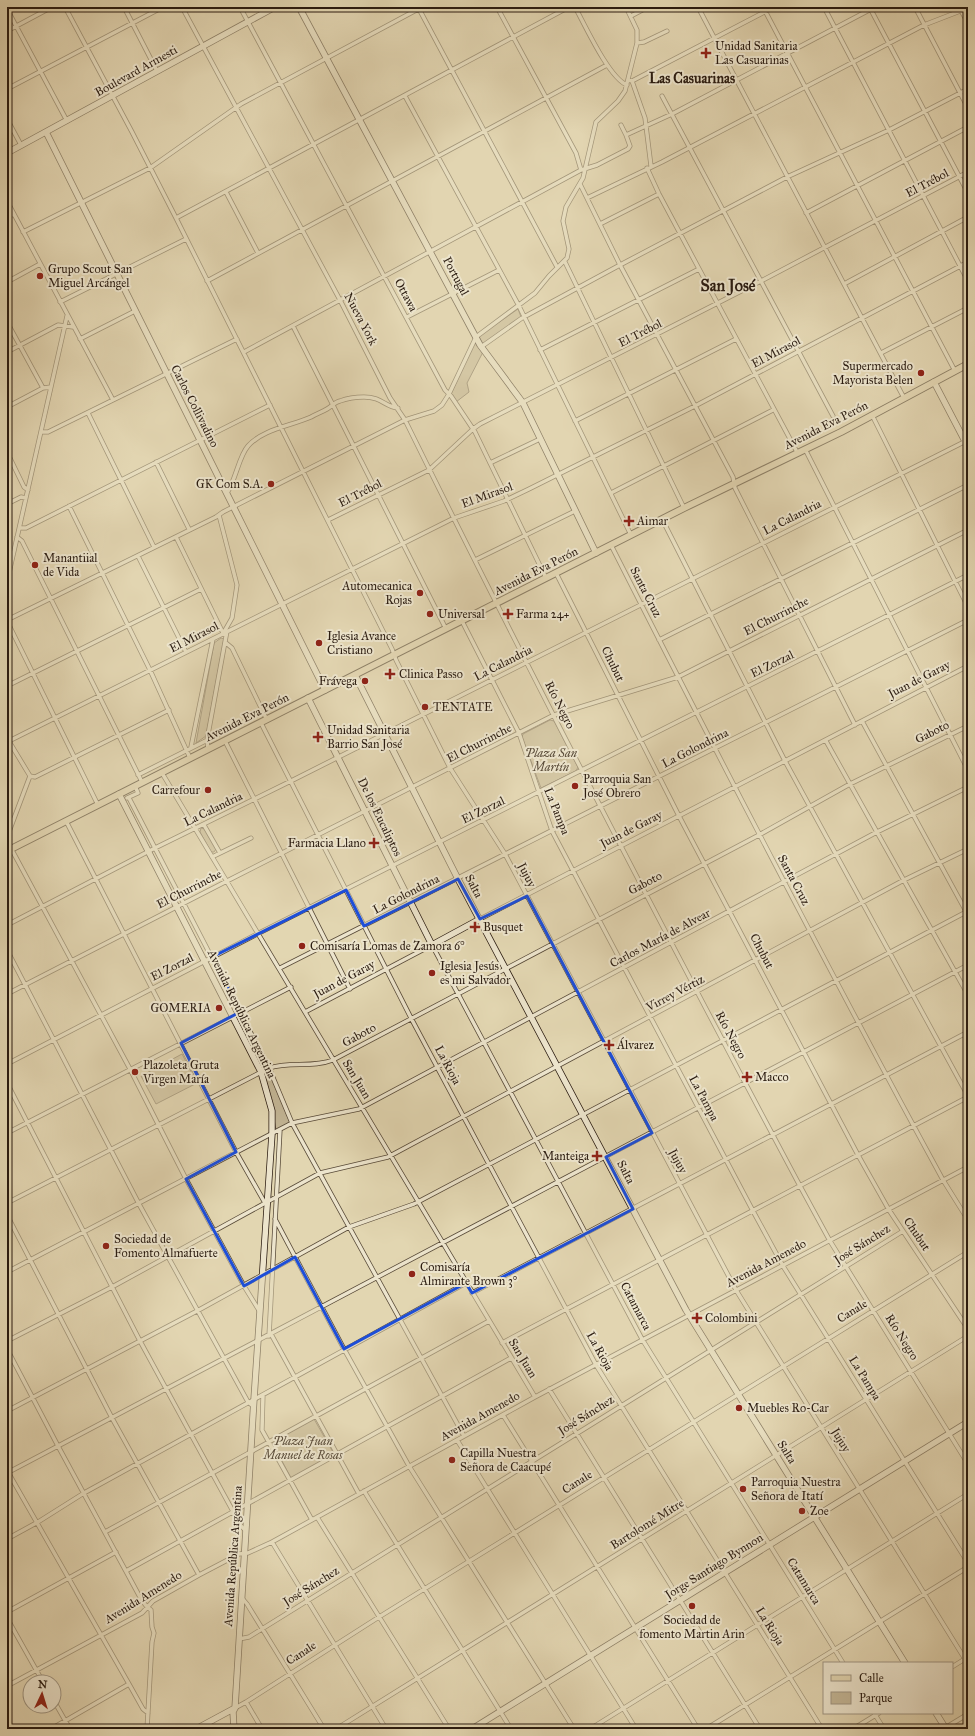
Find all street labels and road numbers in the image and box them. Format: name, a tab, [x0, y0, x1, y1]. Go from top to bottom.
street label: Boulevard Armesti	[92, 42, 180, 99]
street label: El Trébol	[903, 165, 952, 200]
street label: Portugal	[439, 254, 472, 299]
street label: Ottawa	[391, 276, 421, 315]
street label: Nueva York	[341, 290, 381, 348]
street label: El Trébol	[616, 316, 665, 350]
street label: El Mirasol	[749, 333, 804, 371]
street label: Carlos Collivadino	[168, 362, 222, 450]
street label: Avenida Eva Perón	[781, 398, 871, 453]
street label: El Trébol	[336, 476, 385, 510]
street label: El Mirasol	[460, 479, 515, 511]
street label: La Calandria	[761, 496, 824, 538]
street label: Avenida Eva Perón	[491, 544, 581, 599]
street label: Santa Cruz	[627, 564, 665, 620]
street label: El Churrinche	[741, 594, 811, 638]
street label: El Mirasol	[167, 618, 222, 655]
street label: La Calandria	[472, 642, 535, 684]
street label: Chubut	[598, 644, 628, 685]
street label: El Zorzal	[748, 647, 797, 680]
street label: Juan de Garay	[884, 657, 953, 702]
street label: Río Negro	[541, 679, 578, 732]
street label: Avenida Eva Perón	[202, 690, 292, 745]
street label: Gaboto	[913, 718, 951, 746]
street label: El Churrinche	[444, 721, 514, 765]
street label: La Golondrina	[659, 725, 731, 771]
street label: De los Eucaliptos	[355, 775, 405, 859]
street label: La Pampa	[541, 785, 573, 837]
street label: La Calandria	[181, 788, 245, 829]
street label: El Zorzal	[459, 793, 508, 826]
street label: Juan de Garay	[596, 807, 665, 852]
street label: Santa Cruz	[775, 852, 813, 908]
street label: Jujuy	[513, 859, 539, 890]
street label: El Churrinche	[154, 867, 224, 911]
street label: Gaboto	[626, 868, 664, 898]
street label: La Golondrina	[370, 871, 442, 917]
street label: Salta	[462, 872, 486, 901]
street label: Carlos María de Alvear	[607, 905, 713, 970]
street label: Chubut	[747, 931, 777, 972]
street label: Avenida República Argentina	[203, 947, 280, 1082]
street label: El Zorzal	[148, 950, 197, 984]
street label: Juan de Garay	[309, 957, 378, 1003]
street label: Virrey Vértiz	[643, 972, 707, 1015]
street label: Río Negro	[712, 1009, 749, 1062]
street label: Gaboto	[340, 1020, 378, 1050]
street label: La Rioja	[432, 1043, 465, 1088]
street label: San Juan	[339, 1057, 374, 1102]
street label: La Pampa	[686, 1073, 722, 1124]
street label: Jujuy	[664, 1145, 690, 1176]
street label: Salta	[614, 1158, 638, 1187]
street label: Chubut	[901, 1214, 934, 1254]
street label: José Sánchez	[830, 1221, 894, 1269]
street label: Avenida Amenedo	[723, 1236, 808, 1290]
street label: Catamarca	[618, 1280, 655, 1333]
street label: Canale	[834, 1296, 870, 1326]
street label: Río Negro	[882, 1311, 922, 1363]
street label: La Rioja	[584, 1329, 617, 1374]
street label: San Juan	[505, 1336, 540, 1381]
street label: La Pampa	[846, 1353, 885, 1403]
street label: Avenida Amenedo	[437, 1388, 522, 1444]
street label: José Sánchez	[554, 1392, 618, 1440]
street label: Jujuy	[826, 1424, 854, 1456]
street label: Salta	[775, 1438, 800, 1467]
street label: Canale	[559, 1467, 595, 1497]
street label: Avenida República Argentina	[221, 1484, 246, 1628]
street label: Bartolomé Mitre	[608, 1496, 686, 1552]
street label: Jorge Santiago Bynnon	[661, 1530, 767, 1604]
street label: Catamarca	[784, 1555, 824, 1608]
street label: José Sánchez	[279, 1563, 343, 1611]
street label: Avenida Amenedo	[101, 1568, 184, 1627]
street label: La Rioja	[753, 1604, 788, 1648]
street label: Canale	[283, 1638, 319, 1668]

